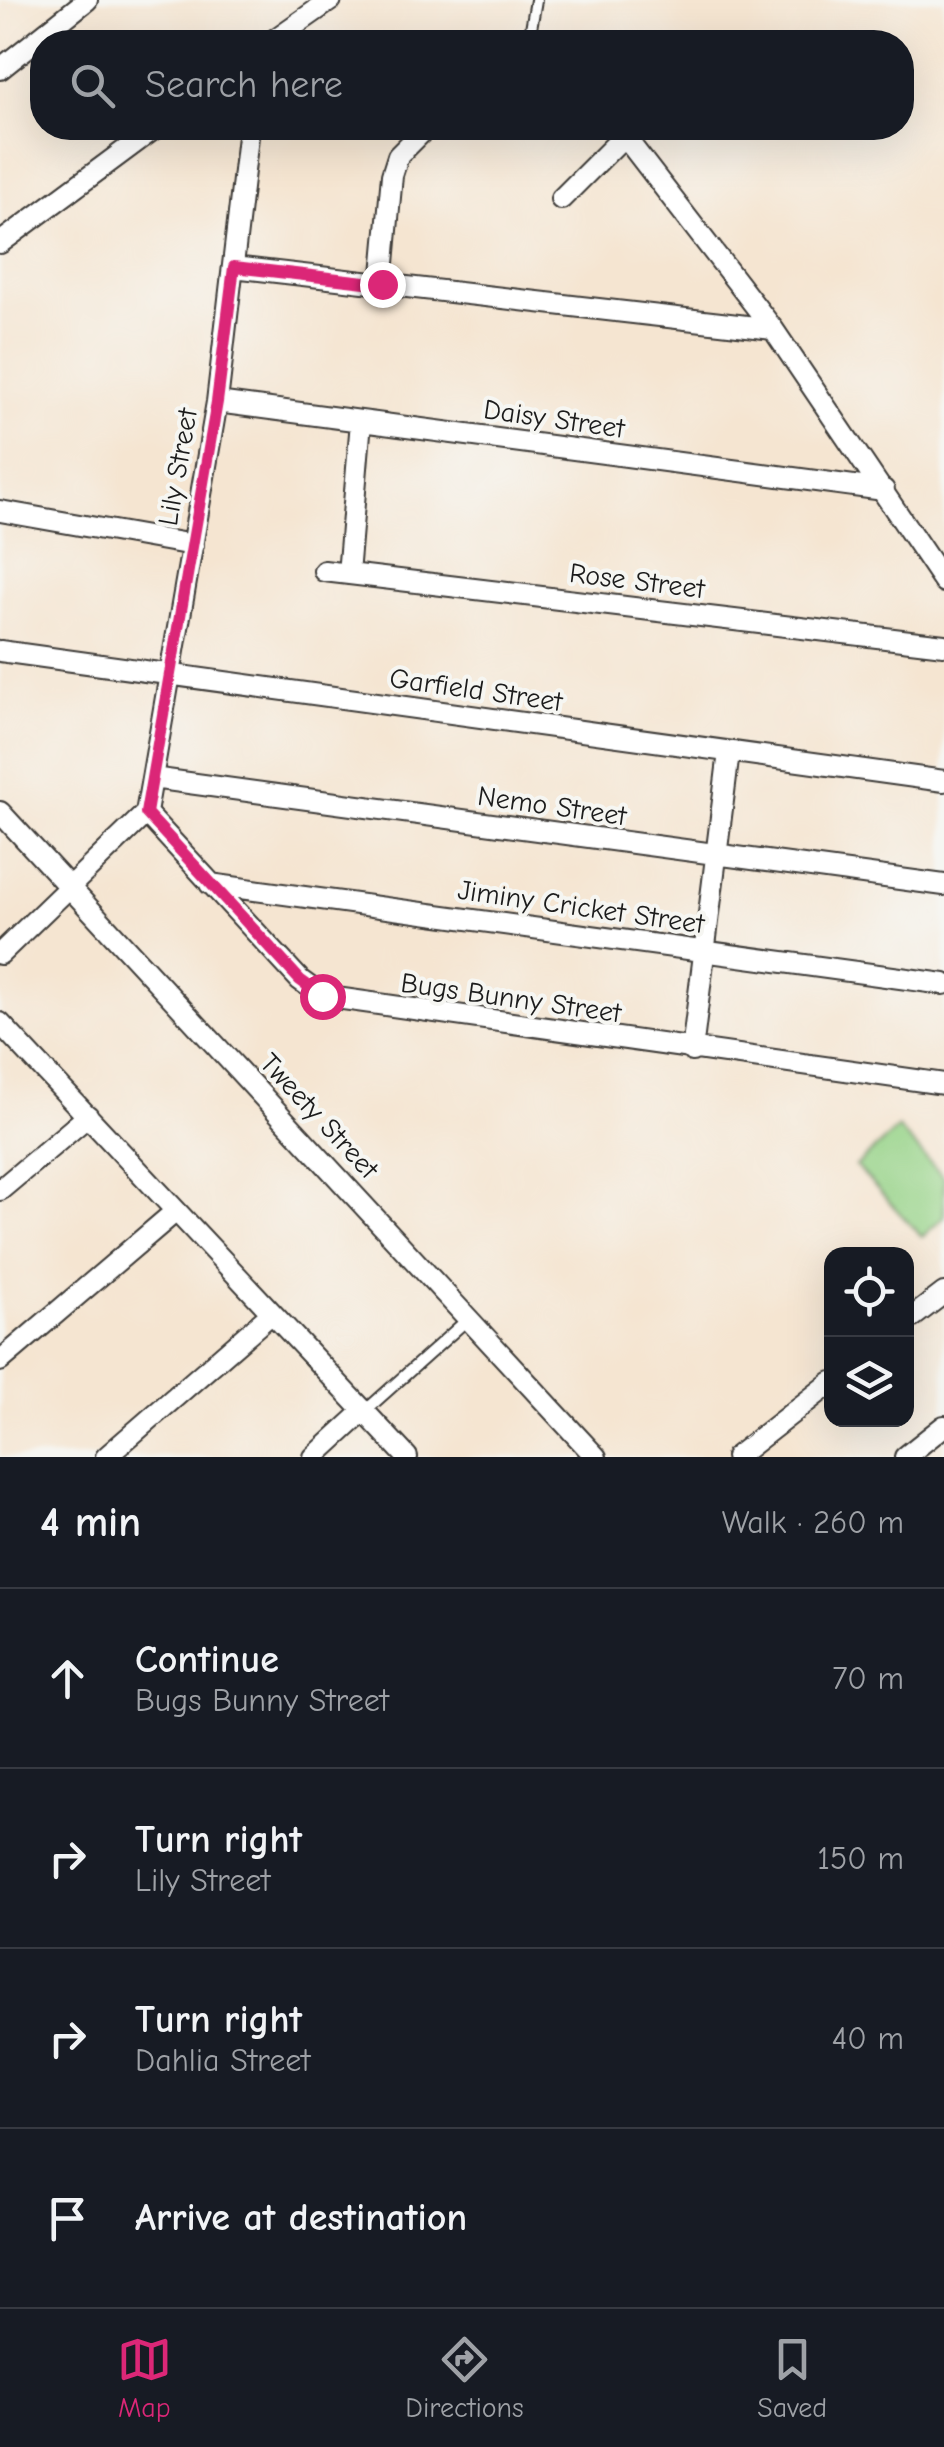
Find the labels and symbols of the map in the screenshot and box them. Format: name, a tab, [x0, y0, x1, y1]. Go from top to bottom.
route end	[360, 262, 406, 308]
street label: Daisy Street	[481, 393, 628, 445]
street label: Lily Street	[152, 405, 204, 528]
street label: Rose Street	[568, 557, 707, 605]
street label: Garfield Street	[387, 662, 565, 718]
street label: Nemo Street	[476, 780, 629, 832]
street label: Jiminy Cricket Street	[456, 874, 707, 940]
street label: Bugs Bunny Street	[399, 967, 624, 1029]
route start	[300, 974, 346, 1020]
street label: Tweety Street	[253, 1047, 386, 1186]

